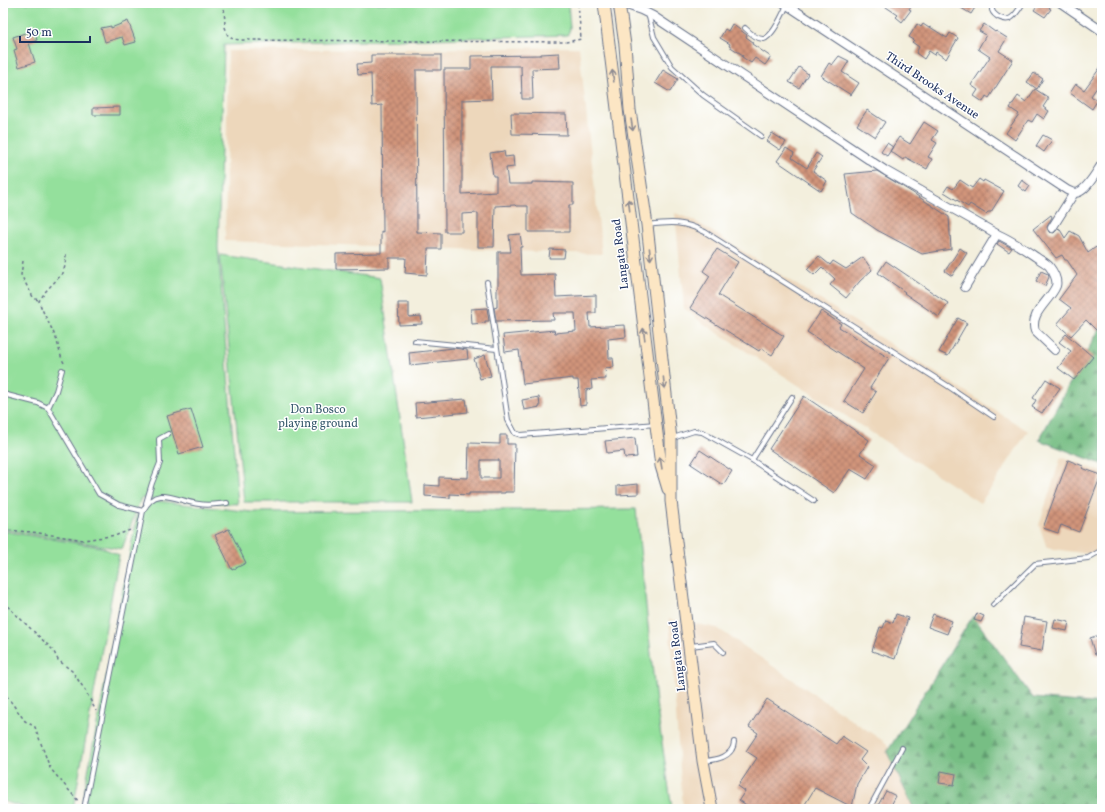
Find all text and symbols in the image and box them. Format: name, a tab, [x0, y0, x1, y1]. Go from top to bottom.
scale bar	[20, 18, 90, 44]
text: 50 m	[26, 25, 52, 41]
street label: Third Brooks Avenue	[882, 49, 982, 124]
one-way arrow	[609, 70, 617, 83]
one-way arrow	[628, 118, 636, 131]
one-way arrow	[625, 199, 633, 212]
street label: Langata Road	[609, 217, 633, 290]
one-way arrow	[647, 247, 654, 260]
one-way arrow	[640, 328, 648, 341]
one-way arrow	[661, 376, 668, 389]
park label: Don Bosco playing ground	[278, 402, 358, 432]
one-way arrow	[657, 457, 665, 470]
street label: Langata Road	[666, 619, 690, 692]

